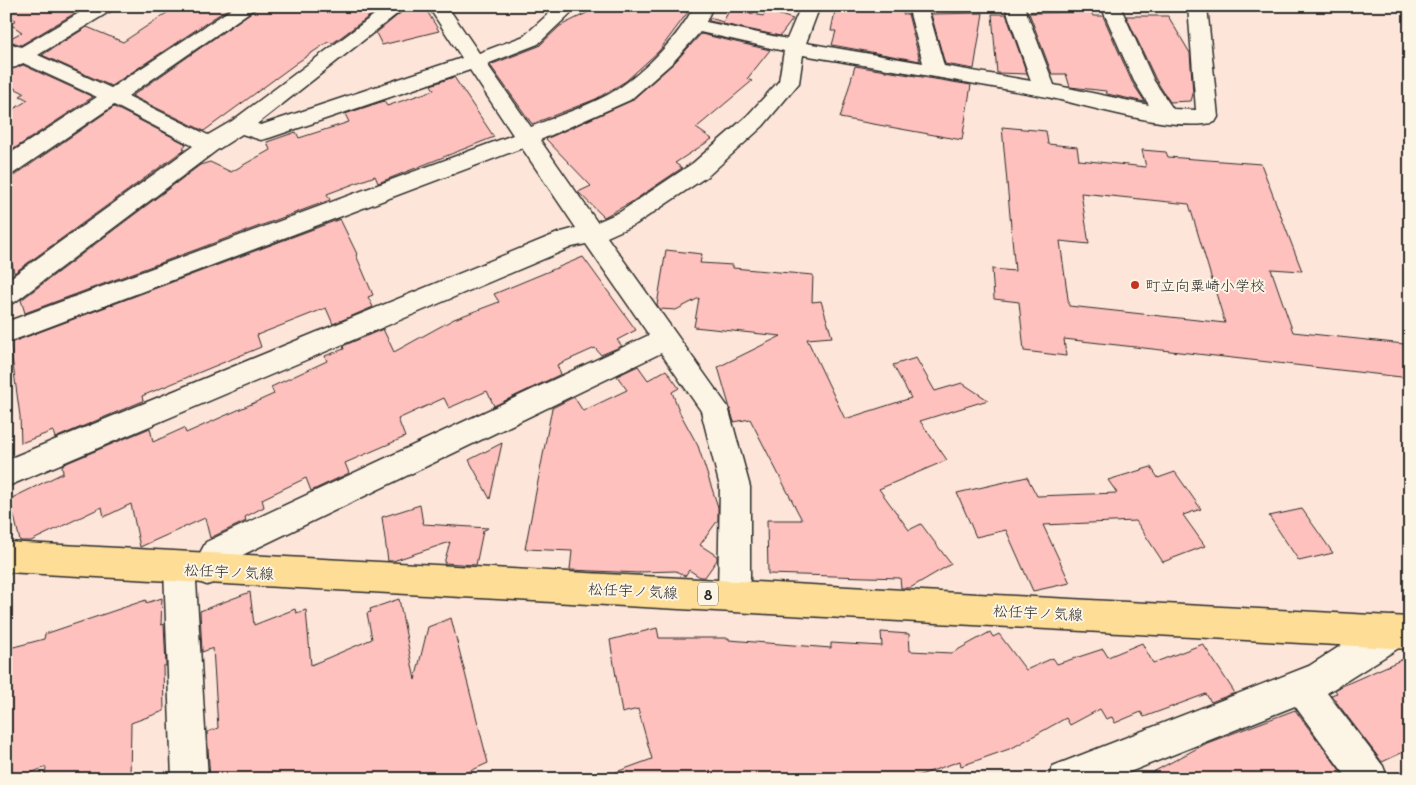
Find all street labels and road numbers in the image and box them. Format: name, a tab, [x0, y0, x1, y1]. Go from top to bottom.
street label: 松任宇ノ気線	[184, 559, 274, 583]
street label: 松任宇ノ気線	[588, 578, 678, 602]
road number: 8	[698, 582, 718, 606]
street label: 松任宇ノ気線	[993, 600, 1083, 624]

